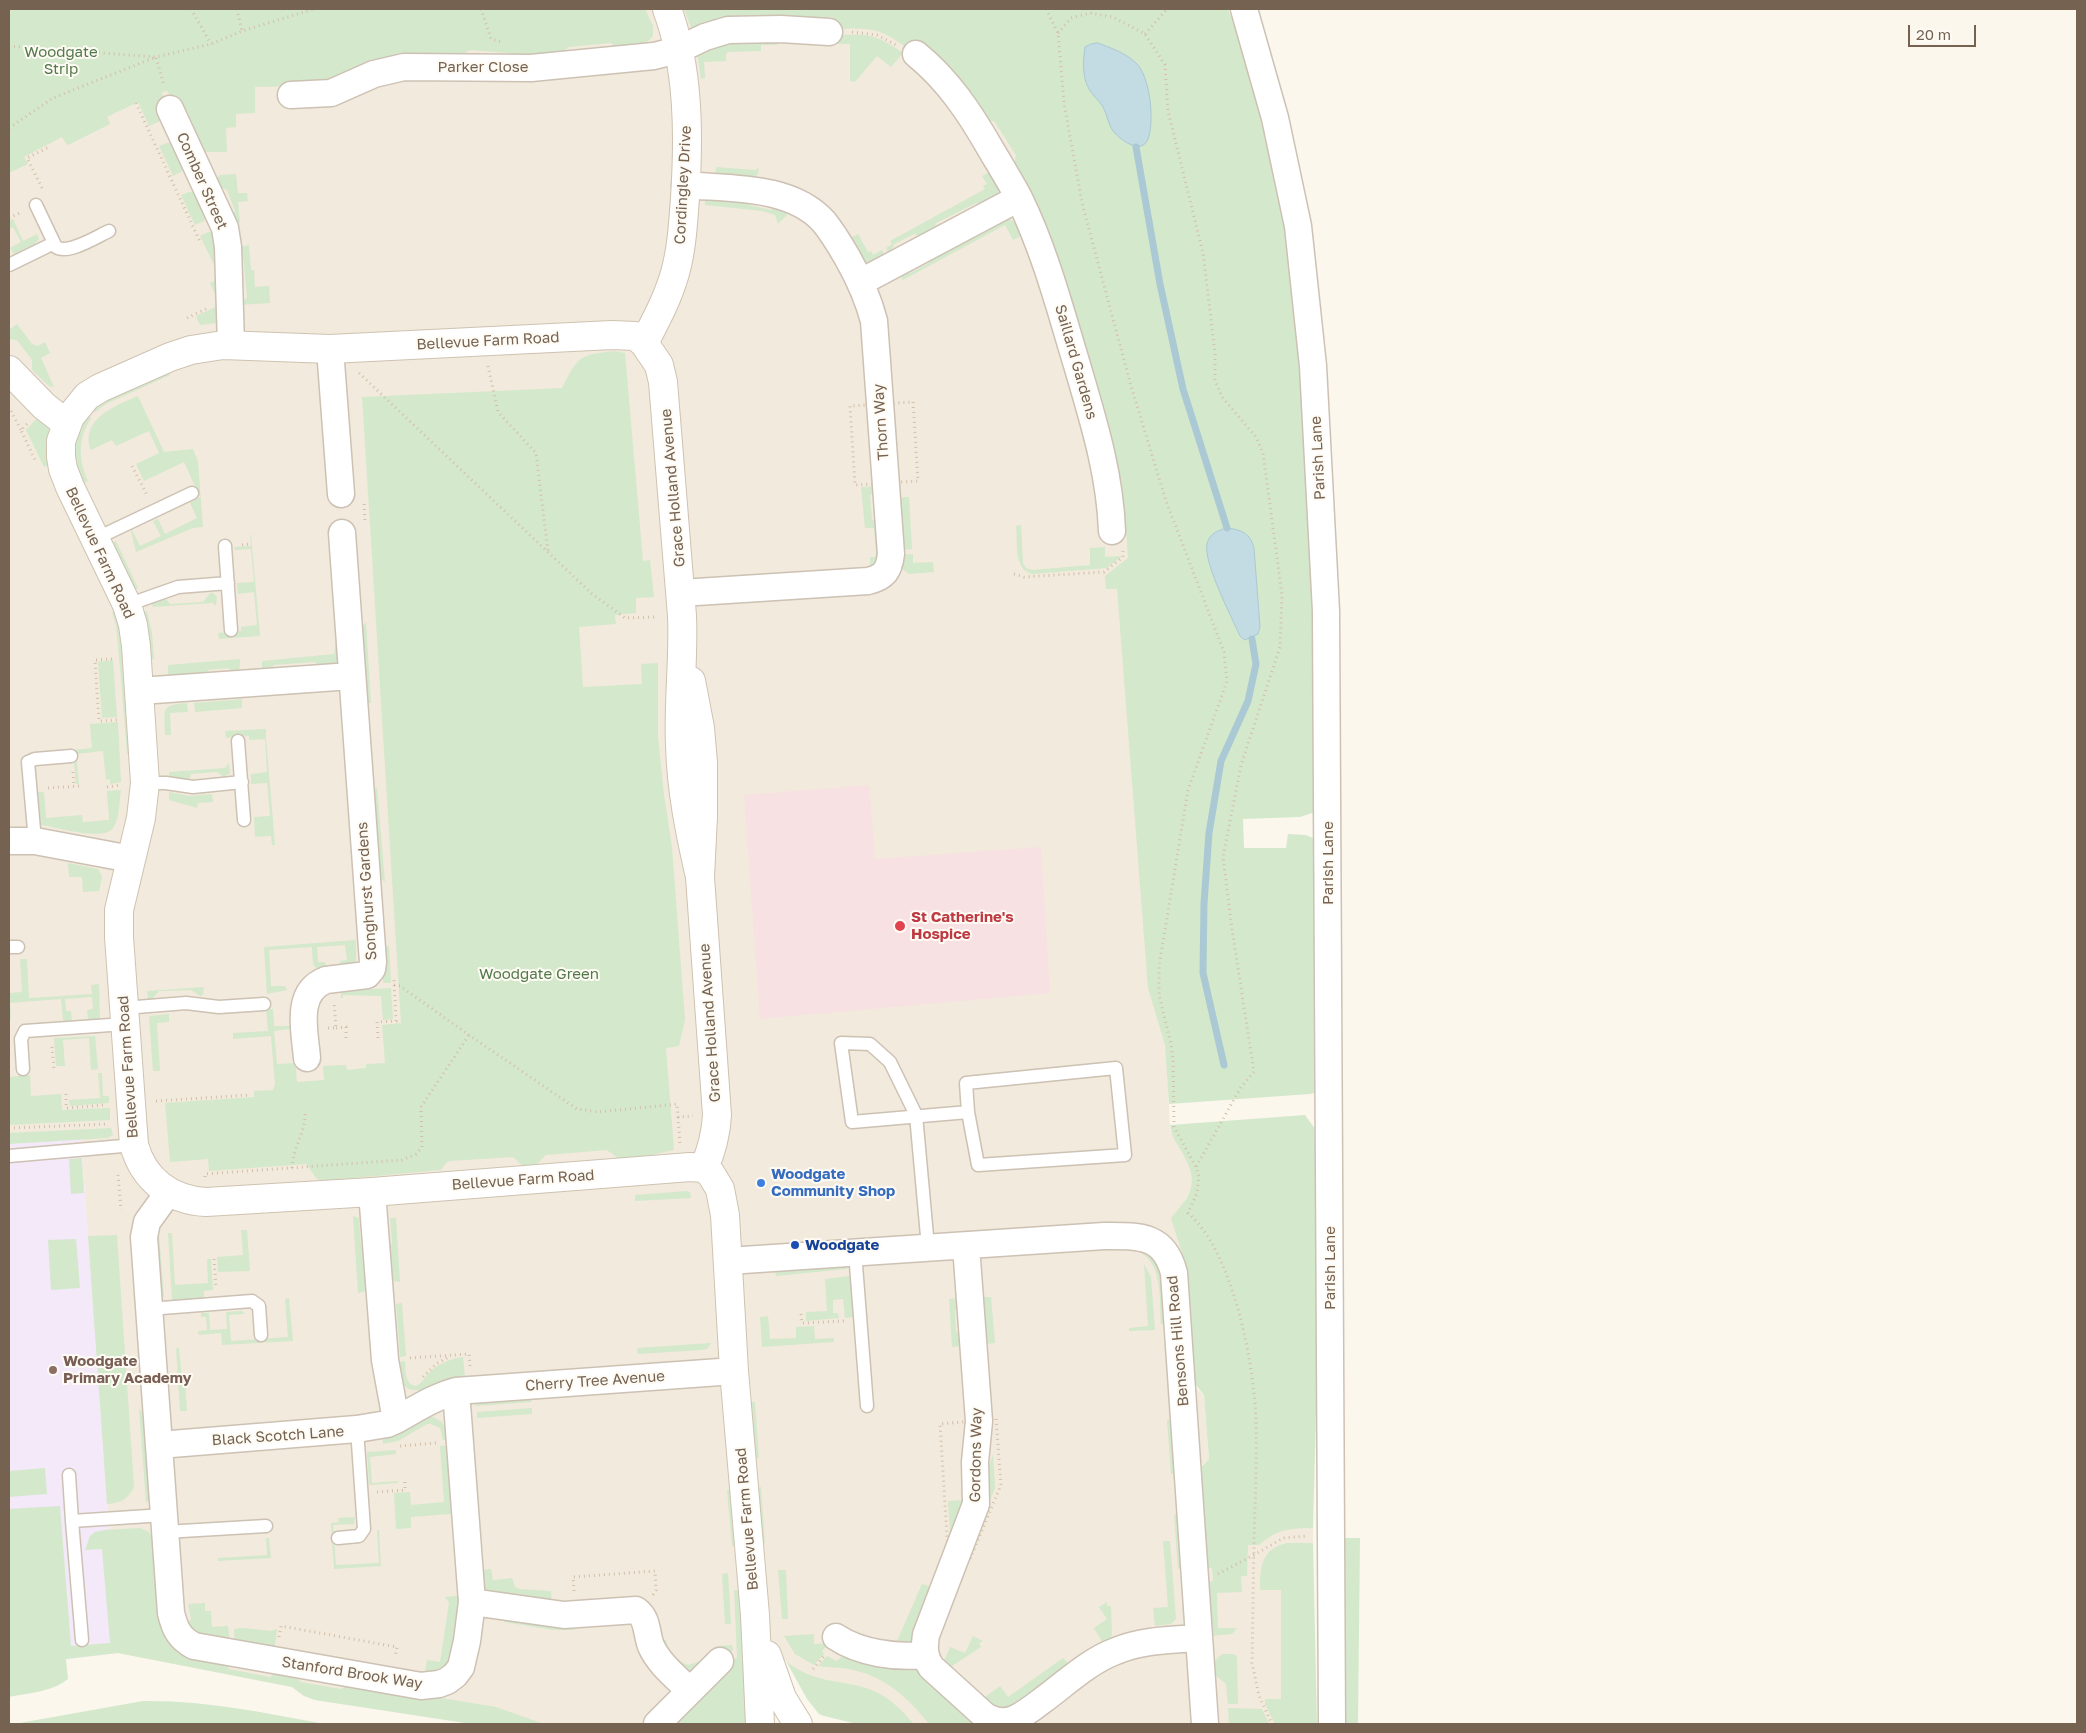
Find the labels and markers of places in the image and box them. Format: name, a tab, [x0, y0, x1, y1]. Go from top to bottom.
place label: St Catherine's Hospice	[911, 908, 1014, 943]
marker: St Catherine's Hospice	[893, 919, 907, 933]
place label: Woodgate Community Shop	[771, 1165, 895, 1200]
marker: Woodgate Community Shop	[755, 1177, 767, 1189]
place label: Woodgate	[805, 1236, 879, 1254]
marker: Woodgate	[789, 1239, 801, 1251]
place label: Woodgate Primary Academy	[63, 1352, 192, 1387]
marker: Woodgate Primary Academy	[47, 1364, 59, 1376]

